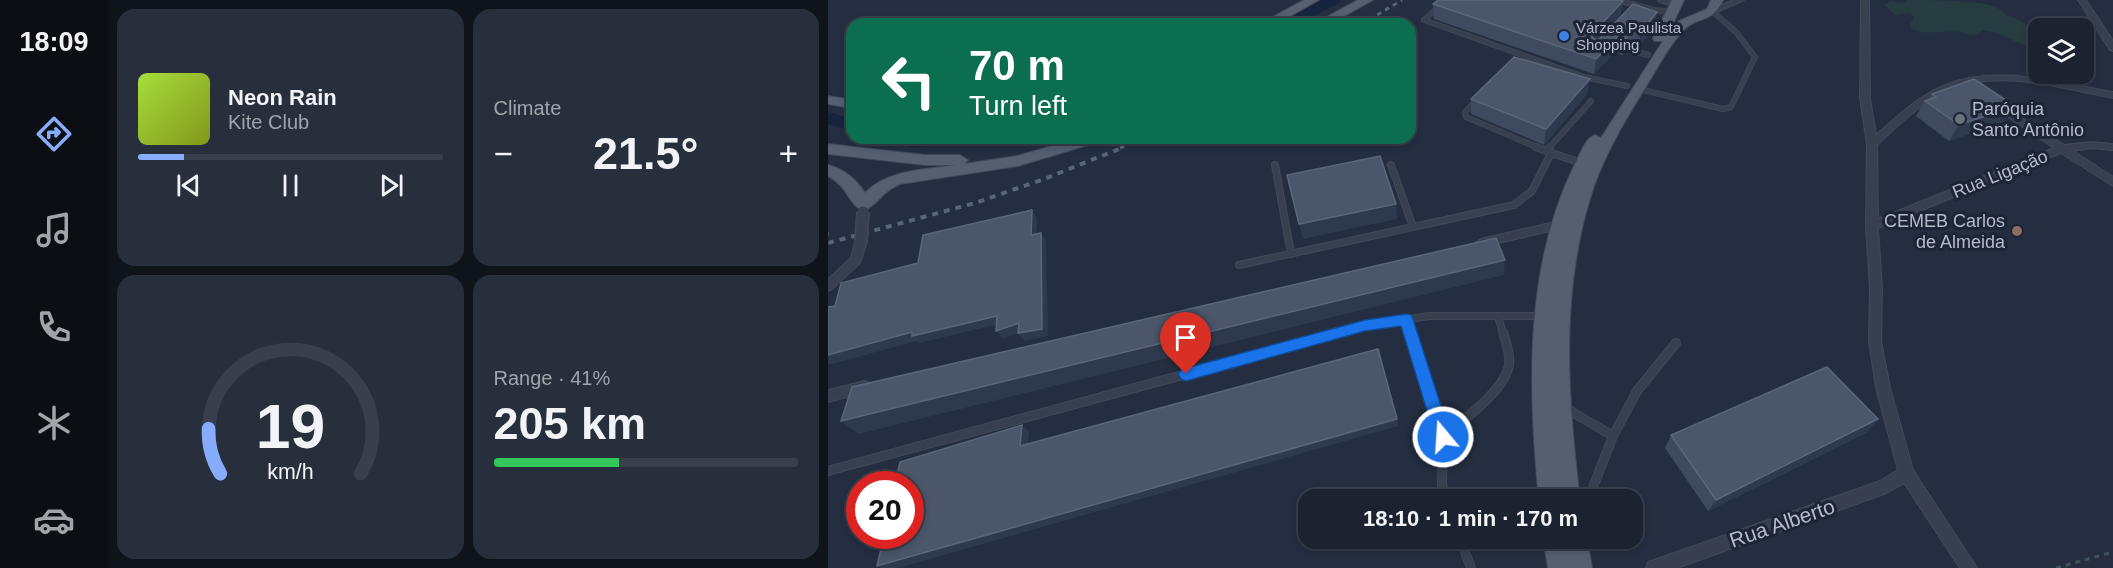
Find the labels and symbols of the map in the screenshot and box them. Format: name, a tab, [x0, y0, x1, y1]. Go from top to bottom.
place label: Várzea Paulista Shopping	[1576, 19, 1682, 53]
marker: Várzea Paulista Shopping	[1557, 29, 1571, 43]
place label: Paróquia Santo Antônio	[1972, 99, 2084, 140]
marker: Paróquia Santo Antônio	[1953, 112, 1967, 126]
street label: Rua Ligação	[1949, 146, 2051, 202]
place label: CEMEB Carlos de Almeida	[1884, 211, 2006, 252]
marker: CEMEB Carlos de Almeida	[2010, 224, 2024, 238]
pin	[1160, 312, 1211, 374]
position arrow	[1411, 405, 1475, 469]
speed limit sign: 20	[846, 471, 924, 549]
street label: Rua Alberto	[1726, 494, 1838, 552]

